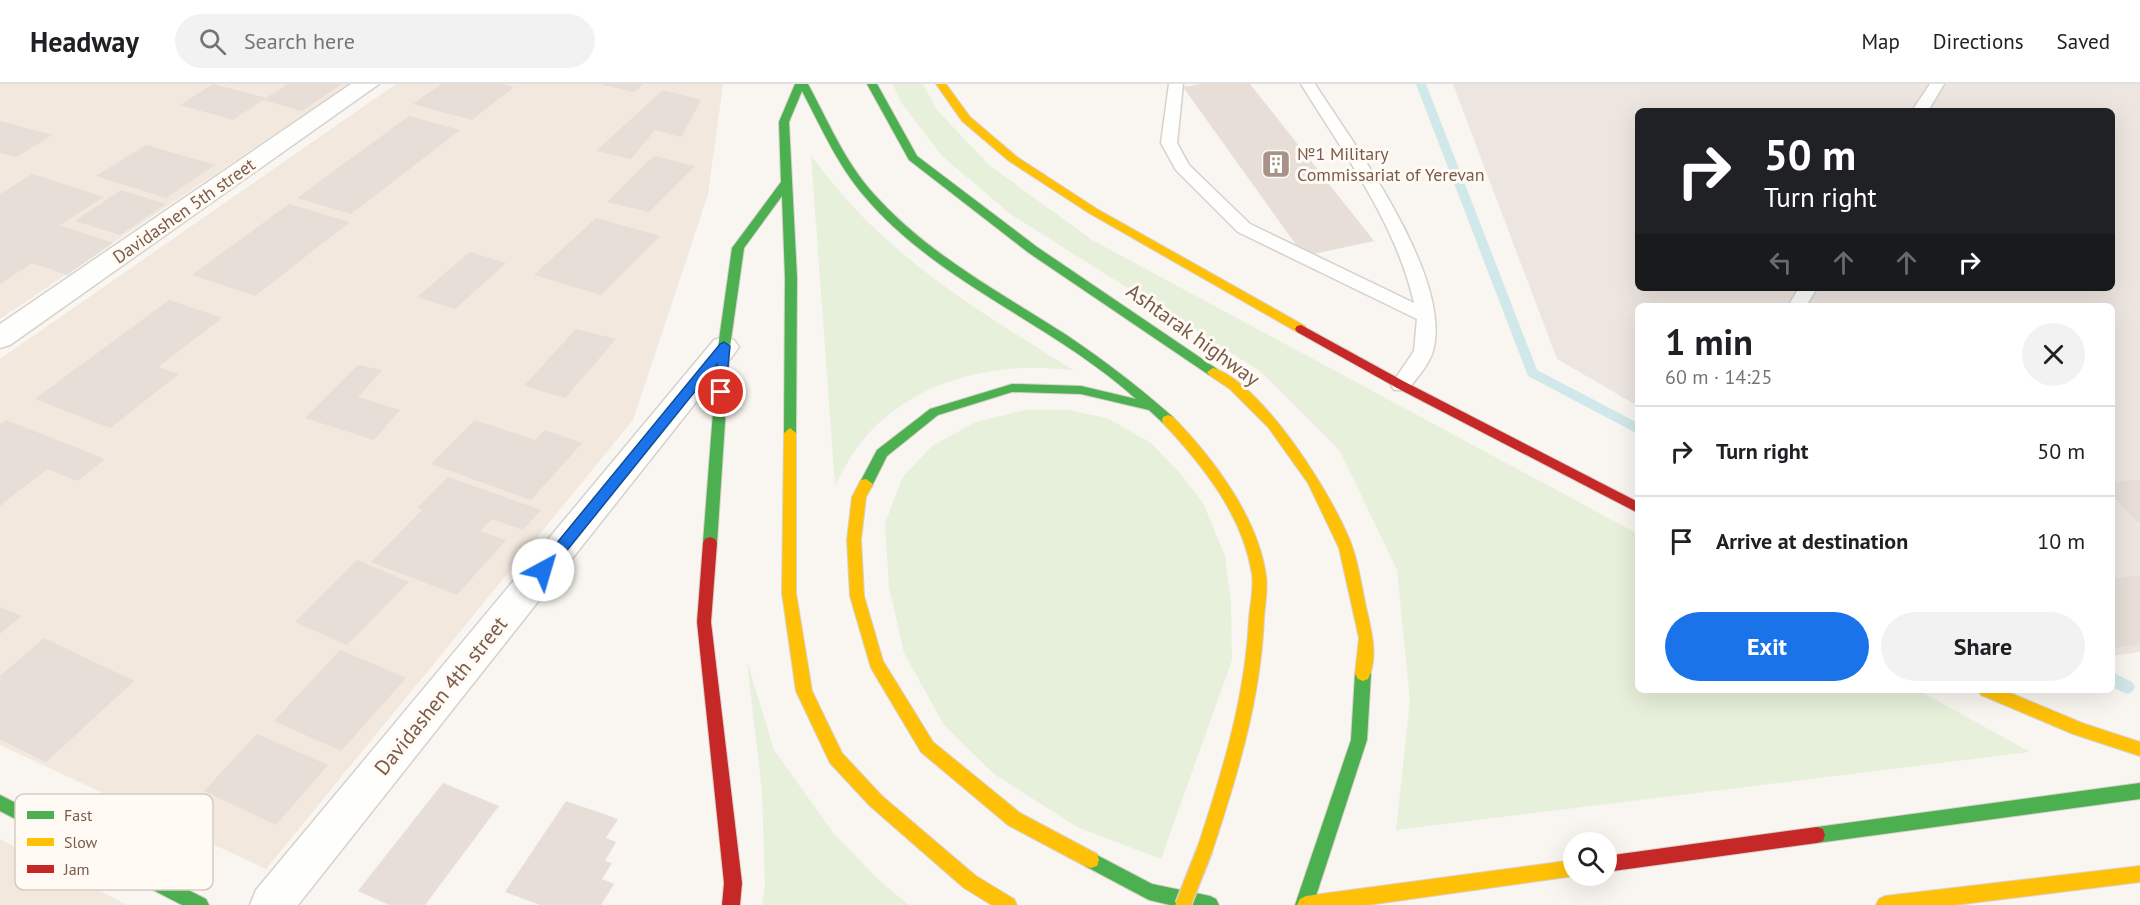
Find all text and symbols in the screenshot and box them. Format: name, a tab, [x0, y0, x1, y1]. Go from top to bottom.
search box	[175, 14, 595, 68]
text: Headway	[30, 23, 139, 60]
icon: search	[196, 25, 229, 58]
text: Search here	[244, 27, 355, 55]
text: Map	[1861, 28, 1900, 55]
text: Directions	[1933, 28, 2024, 55]
text: Saved	[2057, 28, 2110, 55]
text: 50 m	[1764, 127, 1856, 182]
icon: right	[1665, 132, 1743, 210]
place label: №1 Military Commissariat of Yerevan	[1297, 142, 1485, 186]
building icon: №1 Military Commissariat of Yerevan	[1260, 148, 1292, 180]
street label: Davidashen 5th street	[108, 153, 259, 268]
text: Turn right	[1764, 180, 1877, 214]
icon: left	[1764, 246, 1797, 279]
icon: ahead	[1827, 246, 1860, 279]
icon: ahead	[1890, 246, 1923, 279]
icon: right	[1953, 246, 1986, 279]
street label: Ashtarak highway	[1121, 277, 1265, 392]
text: 1 min	[1665, 318, 1753, 365]
button: close	[2022, 323, 2085, 386]
text: 60 m · 14:25	[1665, 364, 1772, 390]
pin	[695, 366, 746, 417]
icon: arrive	[704, 375, 737, 408]
icon: right	[1665, 435, 1698, 468]
text: Turn right	[1716, 437, 1808, 465]
text: 50 m	[2037, 437, 2085, 465]
icon: arrive	[1665, 525, 1698, 558]
text: Arrive at destination	[1716, 527, 1908, 555]
text: 10 m	[2037, 527, 2085, 555]
position arrow	[511, 538, 575, 602]
street label: Davidashen 4th street	[368, 611, 513, 781]
button: Exit	[1665, 612, 1869, 681]
button: Share	[1881, 612, 2085, 681]
legend	[15, 794, 213, 890]
text: Fast	[64, 805, 93, 825]
text: Slow	[64, 832, 98, 852]
map controls	[1563, 832, 1617, 886]
button: search	[1563, 832, 1617, 886]
text: Jam	[63, 859, 90, 879]

